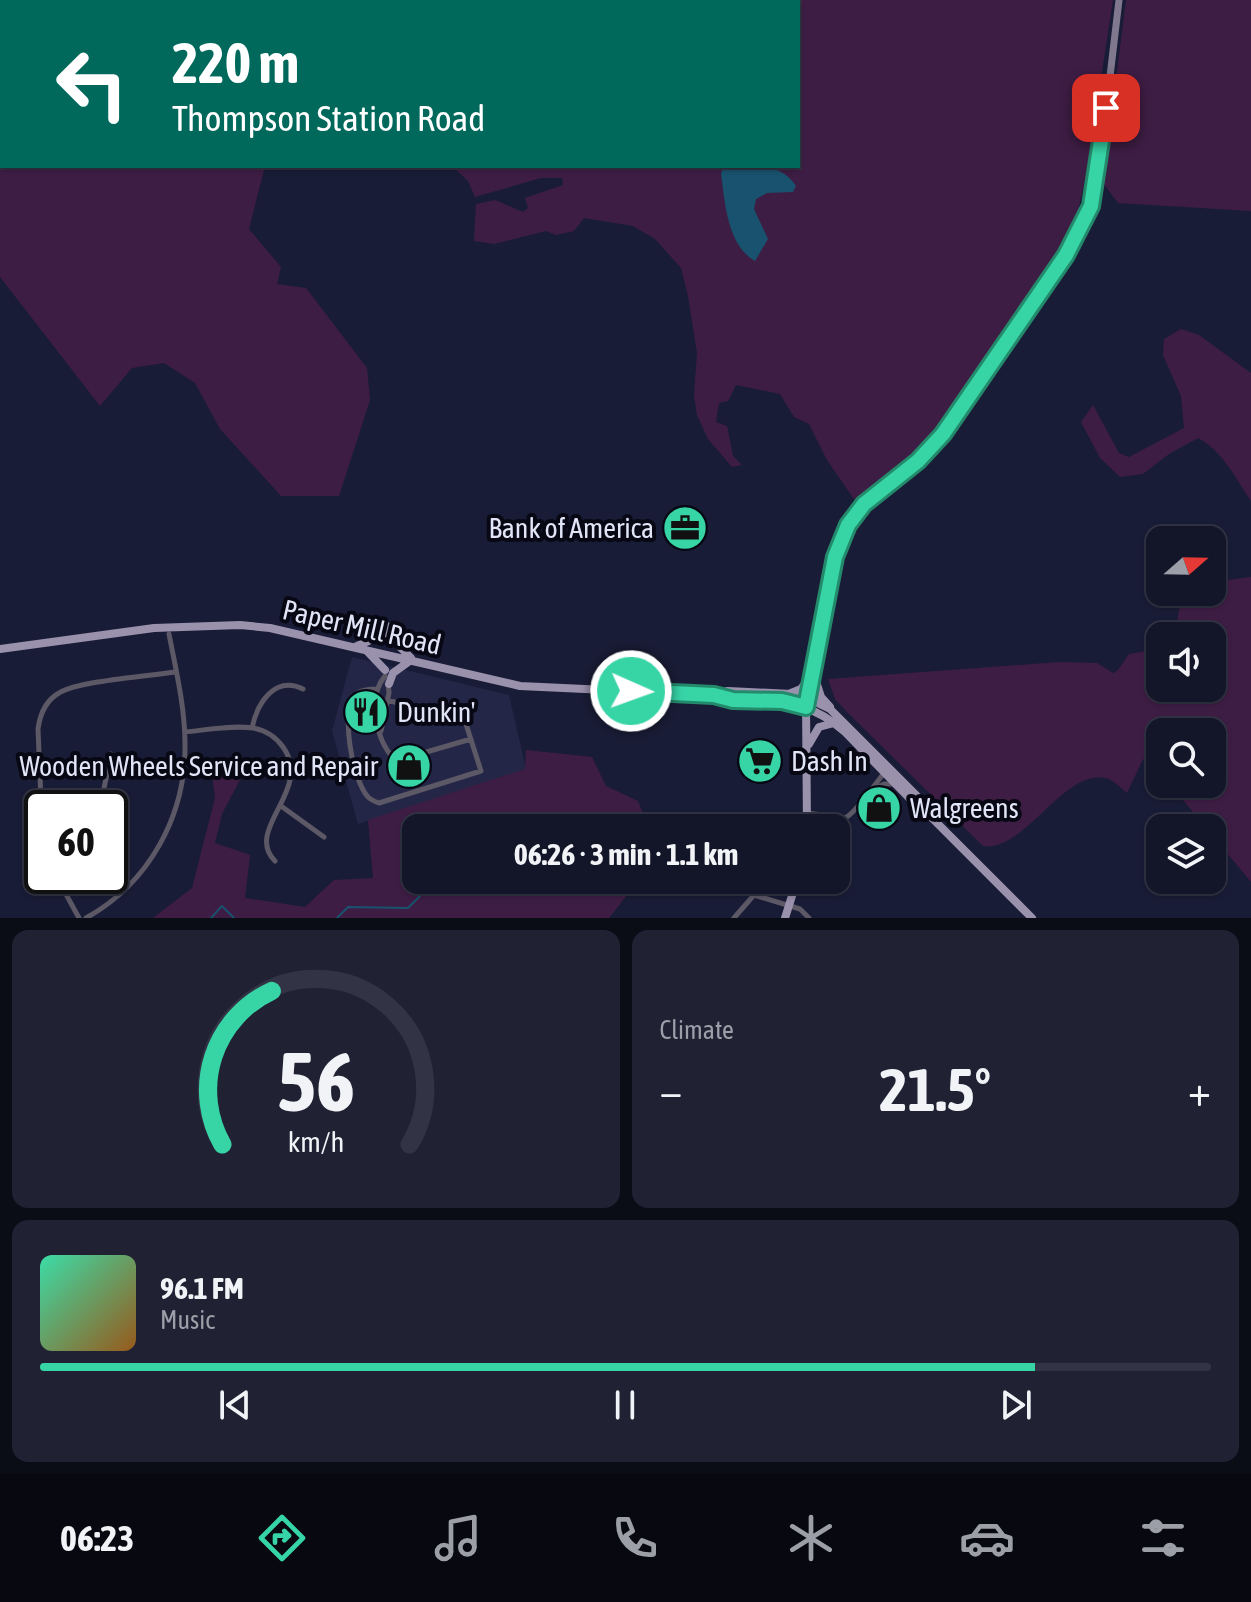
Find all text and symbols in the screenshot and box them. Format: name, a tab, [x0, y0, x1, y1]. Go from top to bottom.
text: 220 m	[172, 31, 299, 95]
icon: left	[40, 32, 144, 136]
pin	[1072, 74, 1140, 142]
icon: arrive	[1084, 86, 1128, 130]
text: Thompson Station Road	[172, 97, 485, 139]
office icon: Bank of America	[661, 504, 709, 552]
place label: Bank of America	[489, 512, 654, 544]
north arrow	[1146, 526, 1226, 606]
map controls	[1146, 526, 1226, 894]
street label: Paper Mill Road	[280, 593, 444, 661]
button: sound	[1146, 622, 1226, 702]
position arrow	[589, 649, 673, 733]
restaurant icon: Dunkin'	[342, 688, 390, 736]
place label: Dunkin'	[397, 696, 475, 728]
button: search	[1146, 718, 1226, 798]
supermarket icon: Dash In	[736, 737, 784, 785]
shop icon: Wooden Wheels Service and Repair	[385, 742, 433, 790]
place label: Dash In	[791, 745, 868, 777]
place label: Wooden Wheels Service and Repair	[19, 750, 379, 782]
shop icon: Walgreens	[855, 784, 903, 832]
speed limit sign: 60	[24, 790, 128, 894]
place label: Walgreens	[910, 792, 1019, 824]
button: layers	[1146, 814, 1226, 894]
text: 06:26 · 3 min · 1.1 km	[514, 837, 738, 871]
text: Climate	[660, 1015, 734, 1045]
text: 56	[277, 1033, 355, 1129]
text: 21.5°	[879, 1055, 991, 1124]
text: −	[660, 1065, 682, 1115]
text: +	[1188, 1065, 1211, 1115]
text: km/h	[287, 1125, 344, 1158]
text: 96.1 FM	[160, 1271, 244, 1305]
text: Music	[160, 1305, 215, 1335]
icon: previous	[213, 1383, 257, 1427]
icon: pause	[603, 1383, 647, 1427]
icon: next	[994, 1383, 1038, 1427]
icon: directions	[254, 1510, 310, 1566]
icon: music	[430, 1510, 486, 1566]
icon: phone	[607, 1510, 663, 1566]
icon: climate	[783, 1510, 839, 1566]
icon: car	[959, 1510, 1015, 1566]
icon: filters	[1135, 1510, 1191, 1566]
text: 06:23	[60, 1517, 134, 1559]

